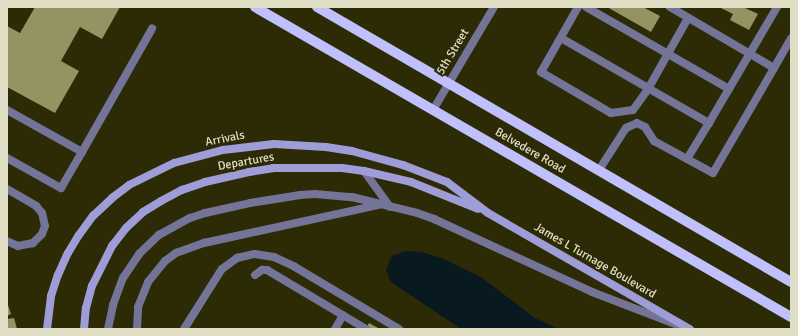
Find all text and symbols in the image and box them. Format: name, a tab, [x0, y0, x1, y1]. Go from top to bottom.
street label: 5th Street	[434, 26, 472, 78]
street label: Belvedere Road	[492, 125, 568, 177]
street label: Arrivals	[204, 128, 246, 150]
street label: Departures	[217, 150, 275, 174]
street label: James L Turnage Boulevard	[531, 220, 659, 302]

